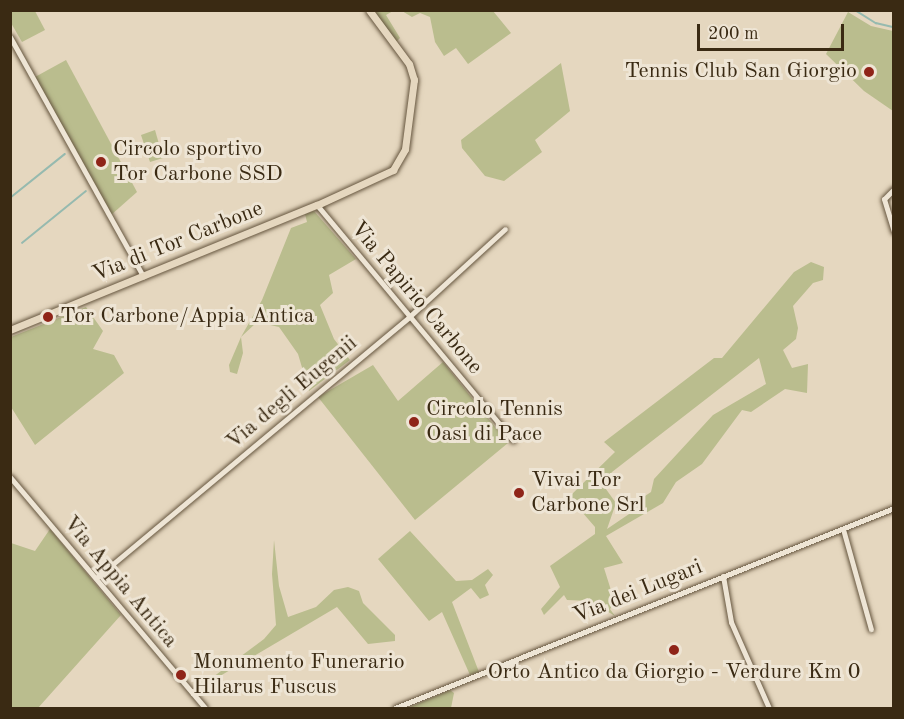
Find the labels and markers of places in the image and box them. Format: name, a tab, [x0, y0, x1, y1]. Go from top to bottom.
place label: Tennis Club San Giorgio	[624, 59, 857, 85]
marker: Tennis Club San Giorgio	[862, 65, 876, 79]
place label: Circolo sportivo Tor Carbone SSD	[113, 136, 283, 188]
marker: Circolo sportivo Tor Carbone SSD	[94, 155, 108, 169]
place label: Tor Carbone/Appia Antica	[60, 304, 314, 330]
marker: Tor Carbone/Appia Antica	[41, 310, 55, 324]
place label: Circolo Tennis Oasi di Pace	[426, 396, 563, 448]
marker: Circolo Tennis Oasi di Pace	[407, 415, 421, 429]
place label: Vivai Tor Carbone Srl	[531, 467, 645, 518]
marker: Vivai Tor Carbone Srl	[512, 486, 526, 500]
marker: Orto Antico da Giorgio - Verdure Km 0	[667, 643, 681, 657]
place label: Monumento Funerario Hilarus Fuscus	[193, 649, 405, 700]
place label: Orto Antico da Giorgio - Verdure Km 0	[487, 660, 861, 686]
marker: Monumento Funerario Hilarus Fuscus	[174, 668, 188, 682]

